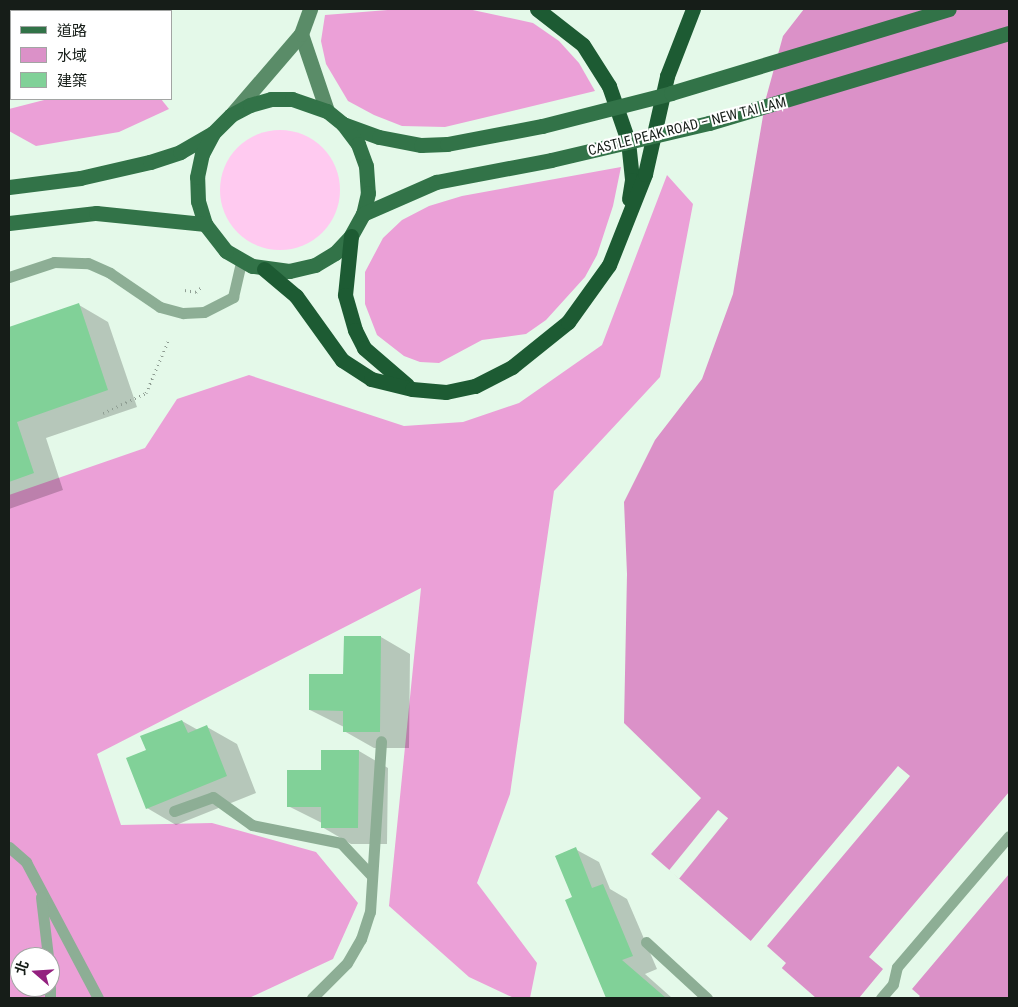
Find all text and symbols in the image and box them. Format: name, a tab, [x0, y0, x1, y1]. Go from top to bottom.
legend	[10, 10, 172, 100]
text: 道路	[57, 22, 87, 40]
text: 水域	[57, 47, 87, 65]
text: 建築	[57, 72, 87, 90]
street label: CASTLE PEAK ROAD – NEW TAI LAM	[586, 93, 788, 159]
north arrow	[10, 947, 60, 997]
text: 北	[12, 958, 32, 977]

